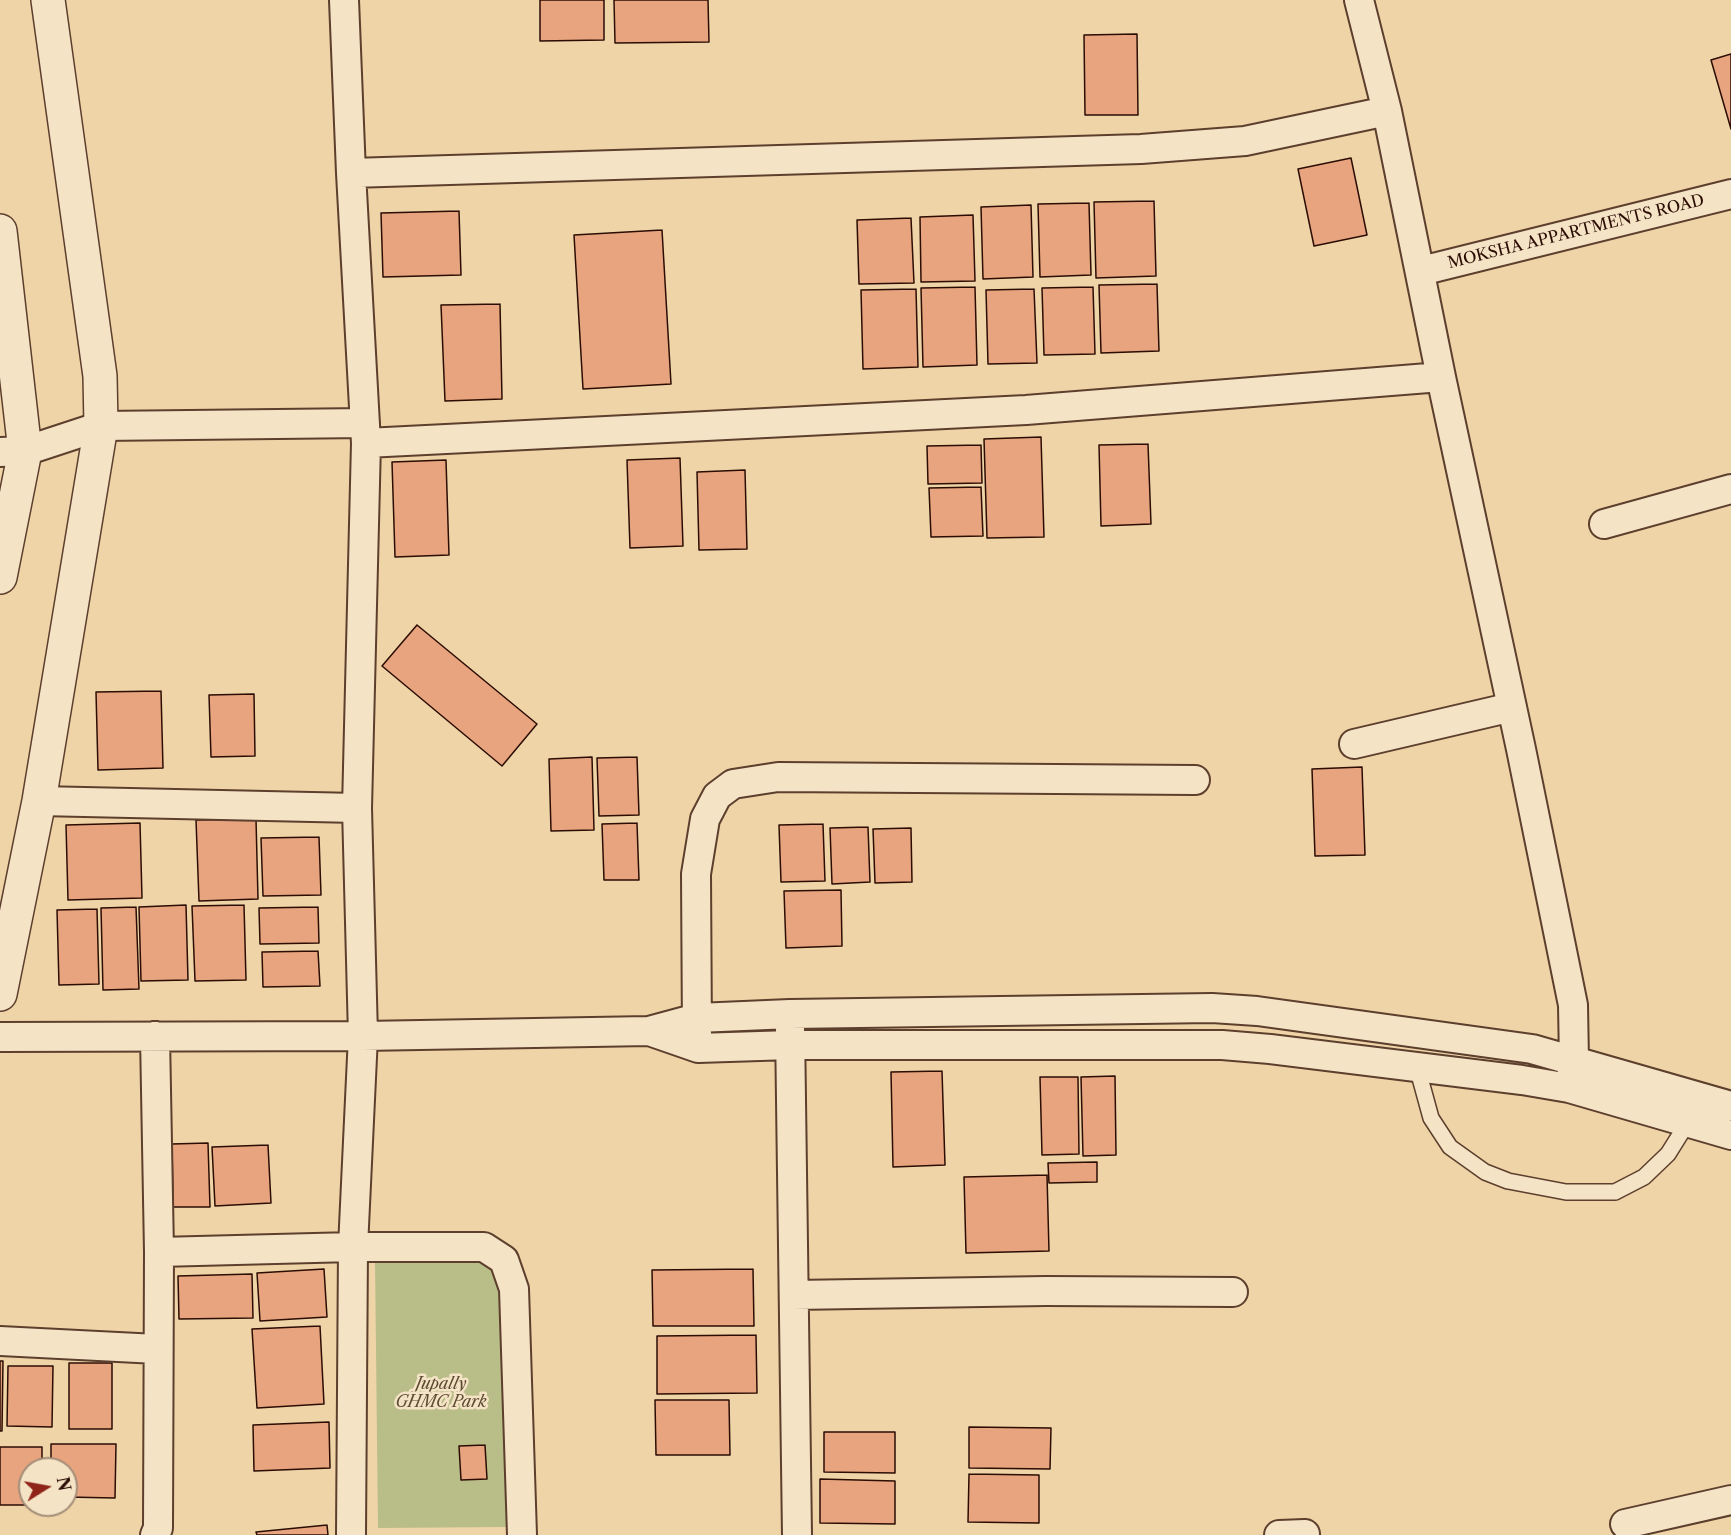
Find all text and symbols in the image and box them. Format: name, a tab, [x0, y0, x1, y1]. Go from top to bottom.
street label: MOKSHA APPARTMENTS ROAD	[1446, 191, 1706, 273]
park label: Jupally GHMC Park	[395, 1374, 487, 1412]
north arrow	[18, 1457, 78, 1517]
text: N	[53, 1475, 75, 1493]

